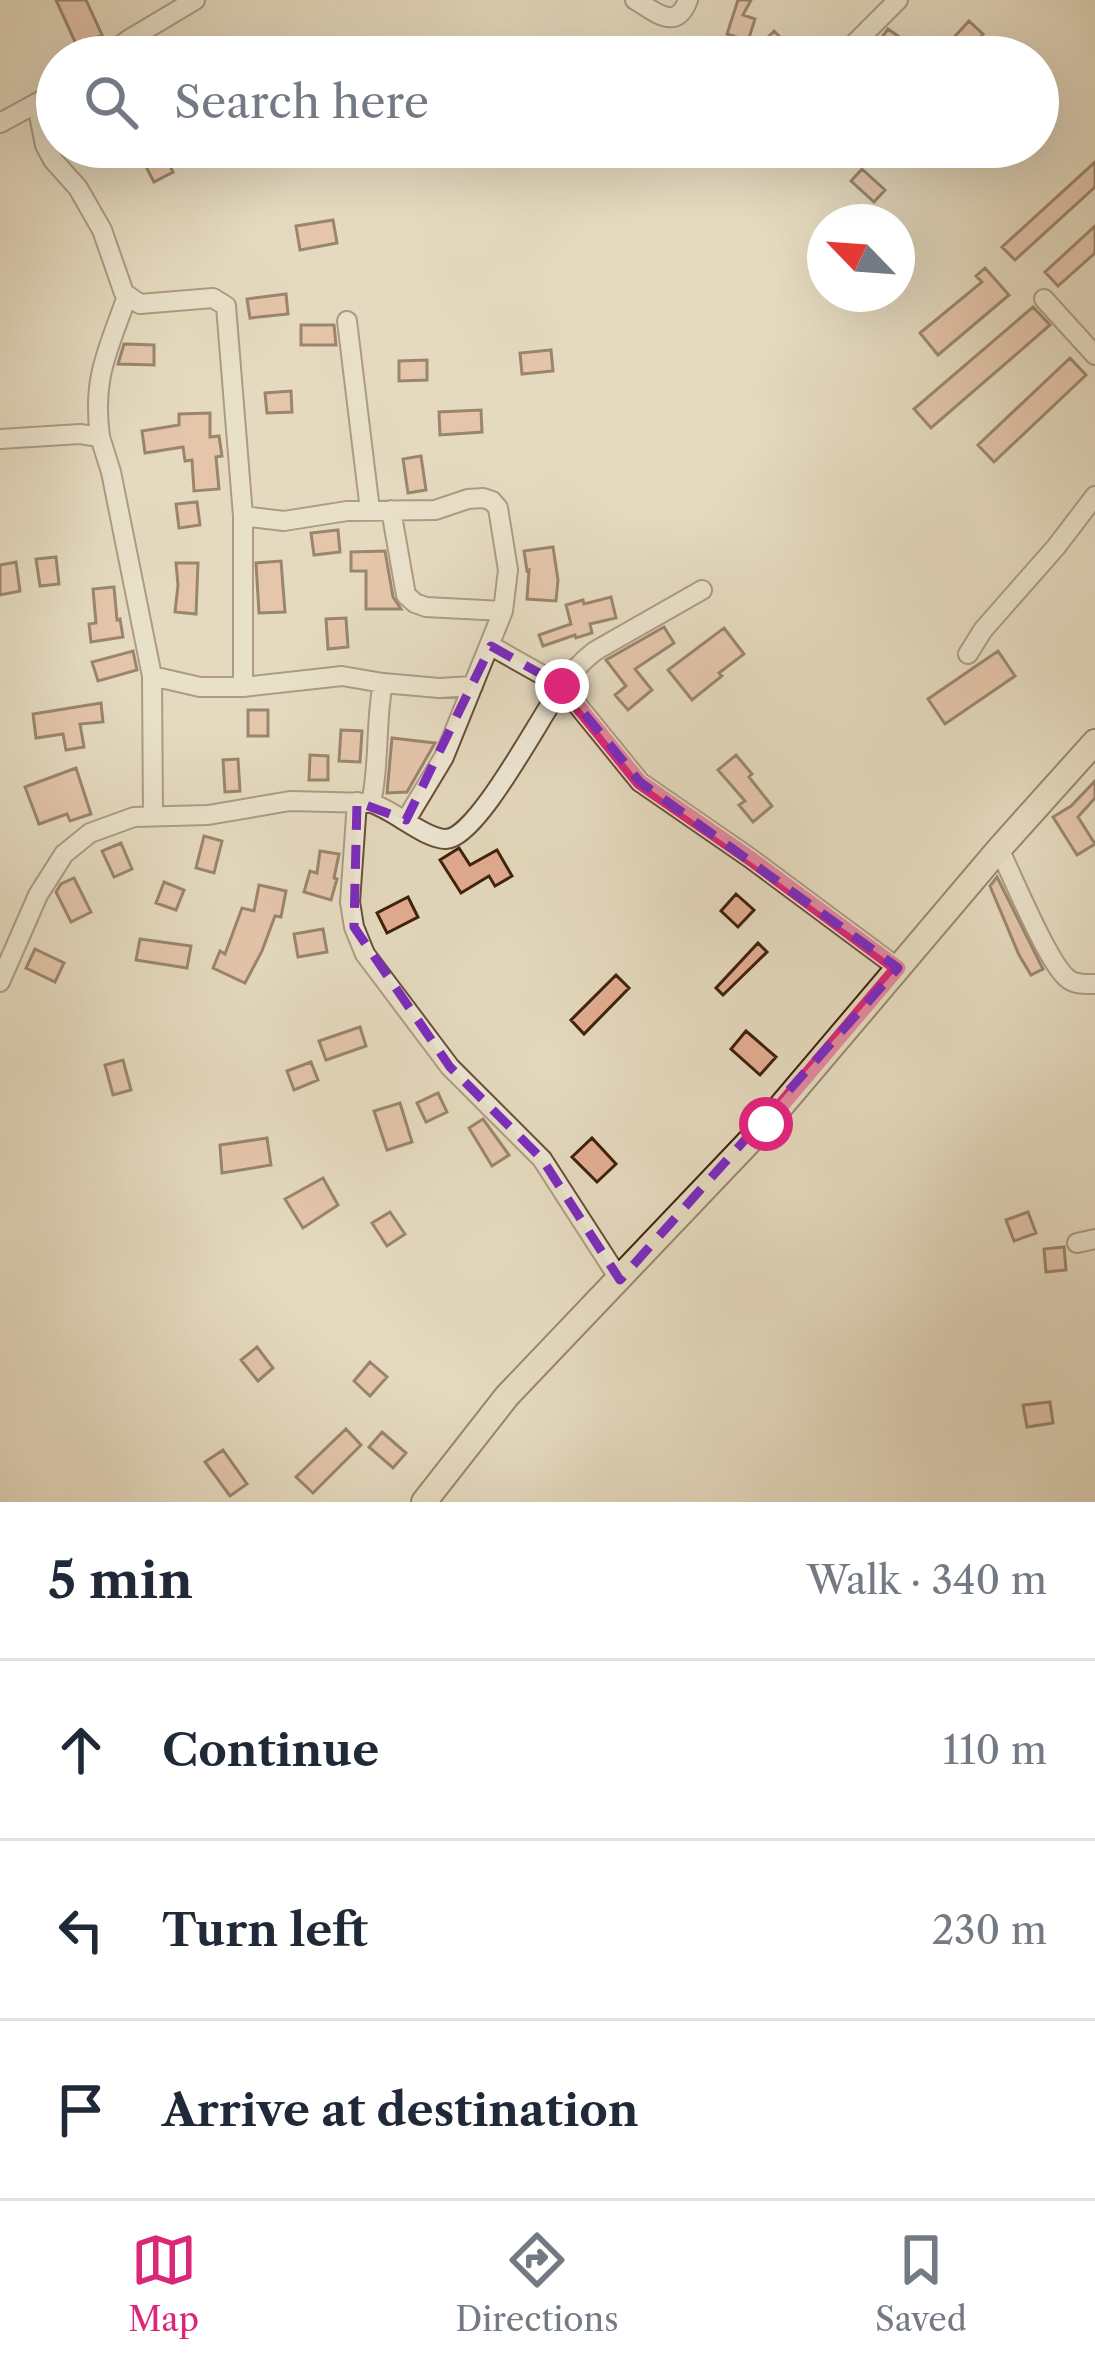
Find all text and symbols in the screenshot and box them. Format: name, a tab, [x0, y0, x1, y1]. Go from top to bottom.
search box	[36, 36, 1059, 168]
icon: search	[78, 69, 144, 135]
text: Search here	[174, 74, 429, 130]
north arrow	[807, 204, 915, 312]
route end	[535, 659, 589, 713]
route start	[739, 1097, 793, 1151]
text: 5 min	[48, 1549, 193, 1611]
text: Walk · 340 m	[807, 1556, 1047, 1604]
icon: ahead	[48, 1717, 114, 1783]
text: Continue	[162, 1722, 379, 1778]
text: 110 m	[943, 1726, 1047, 1774]
icon: left	[48, 1897, 114, 1963]
text: Turn left	[162, 1902, 368, 1958]
text: 230 m	[932, 1906, 1047, 1954]
icon: arrive	[48, 2077, 114, 2143]
text: Arrive at destination	[162, 2082, 639, 2138]
tab: Map	[128, 2227, 199, 2340]
tab: Directions	[456, 2227, 619, 2340]
tab: Saved	[875, 2227, 967, 2340]

